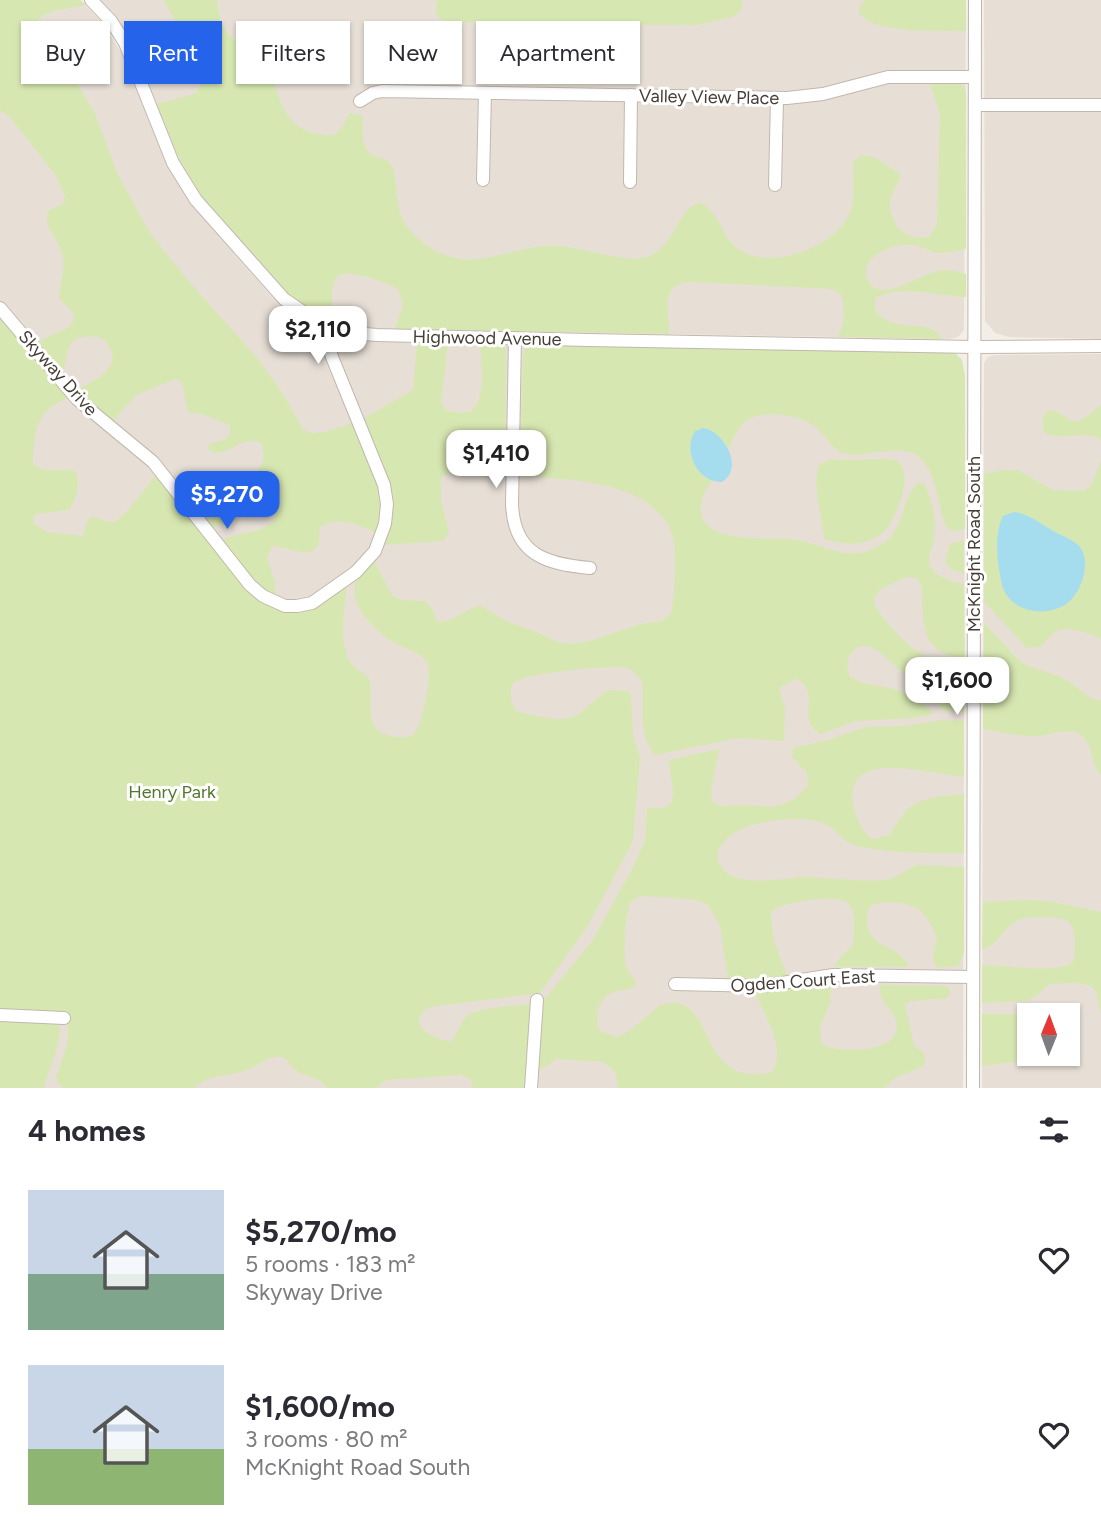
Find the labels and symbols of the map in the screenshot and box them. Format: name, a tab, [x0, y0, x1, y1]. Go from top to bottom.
street label: Valley View Place	[639, 85, 779, 109]
pin: $2,110	[261, 306, 375, 366]
street label: Skyway Drive	[14, 326, 102, 421]
street label: Highwood Avenue	[412, 326, 562, 350]
pin: $1,410	[439, 430, 553, 490]
street label: McKnight Road South	[963, 456, 985, 632]
pin: $5,270	[170, 472, 284, 531]
pin: $1,600	[900, 658, 1014, 717]
park label: Henry Park	[128, 781, 216, 803]
street label: Ogden Court East	[730, 965, 876, 997]
north arrow	[1017, 1003, 1080, 1066]

